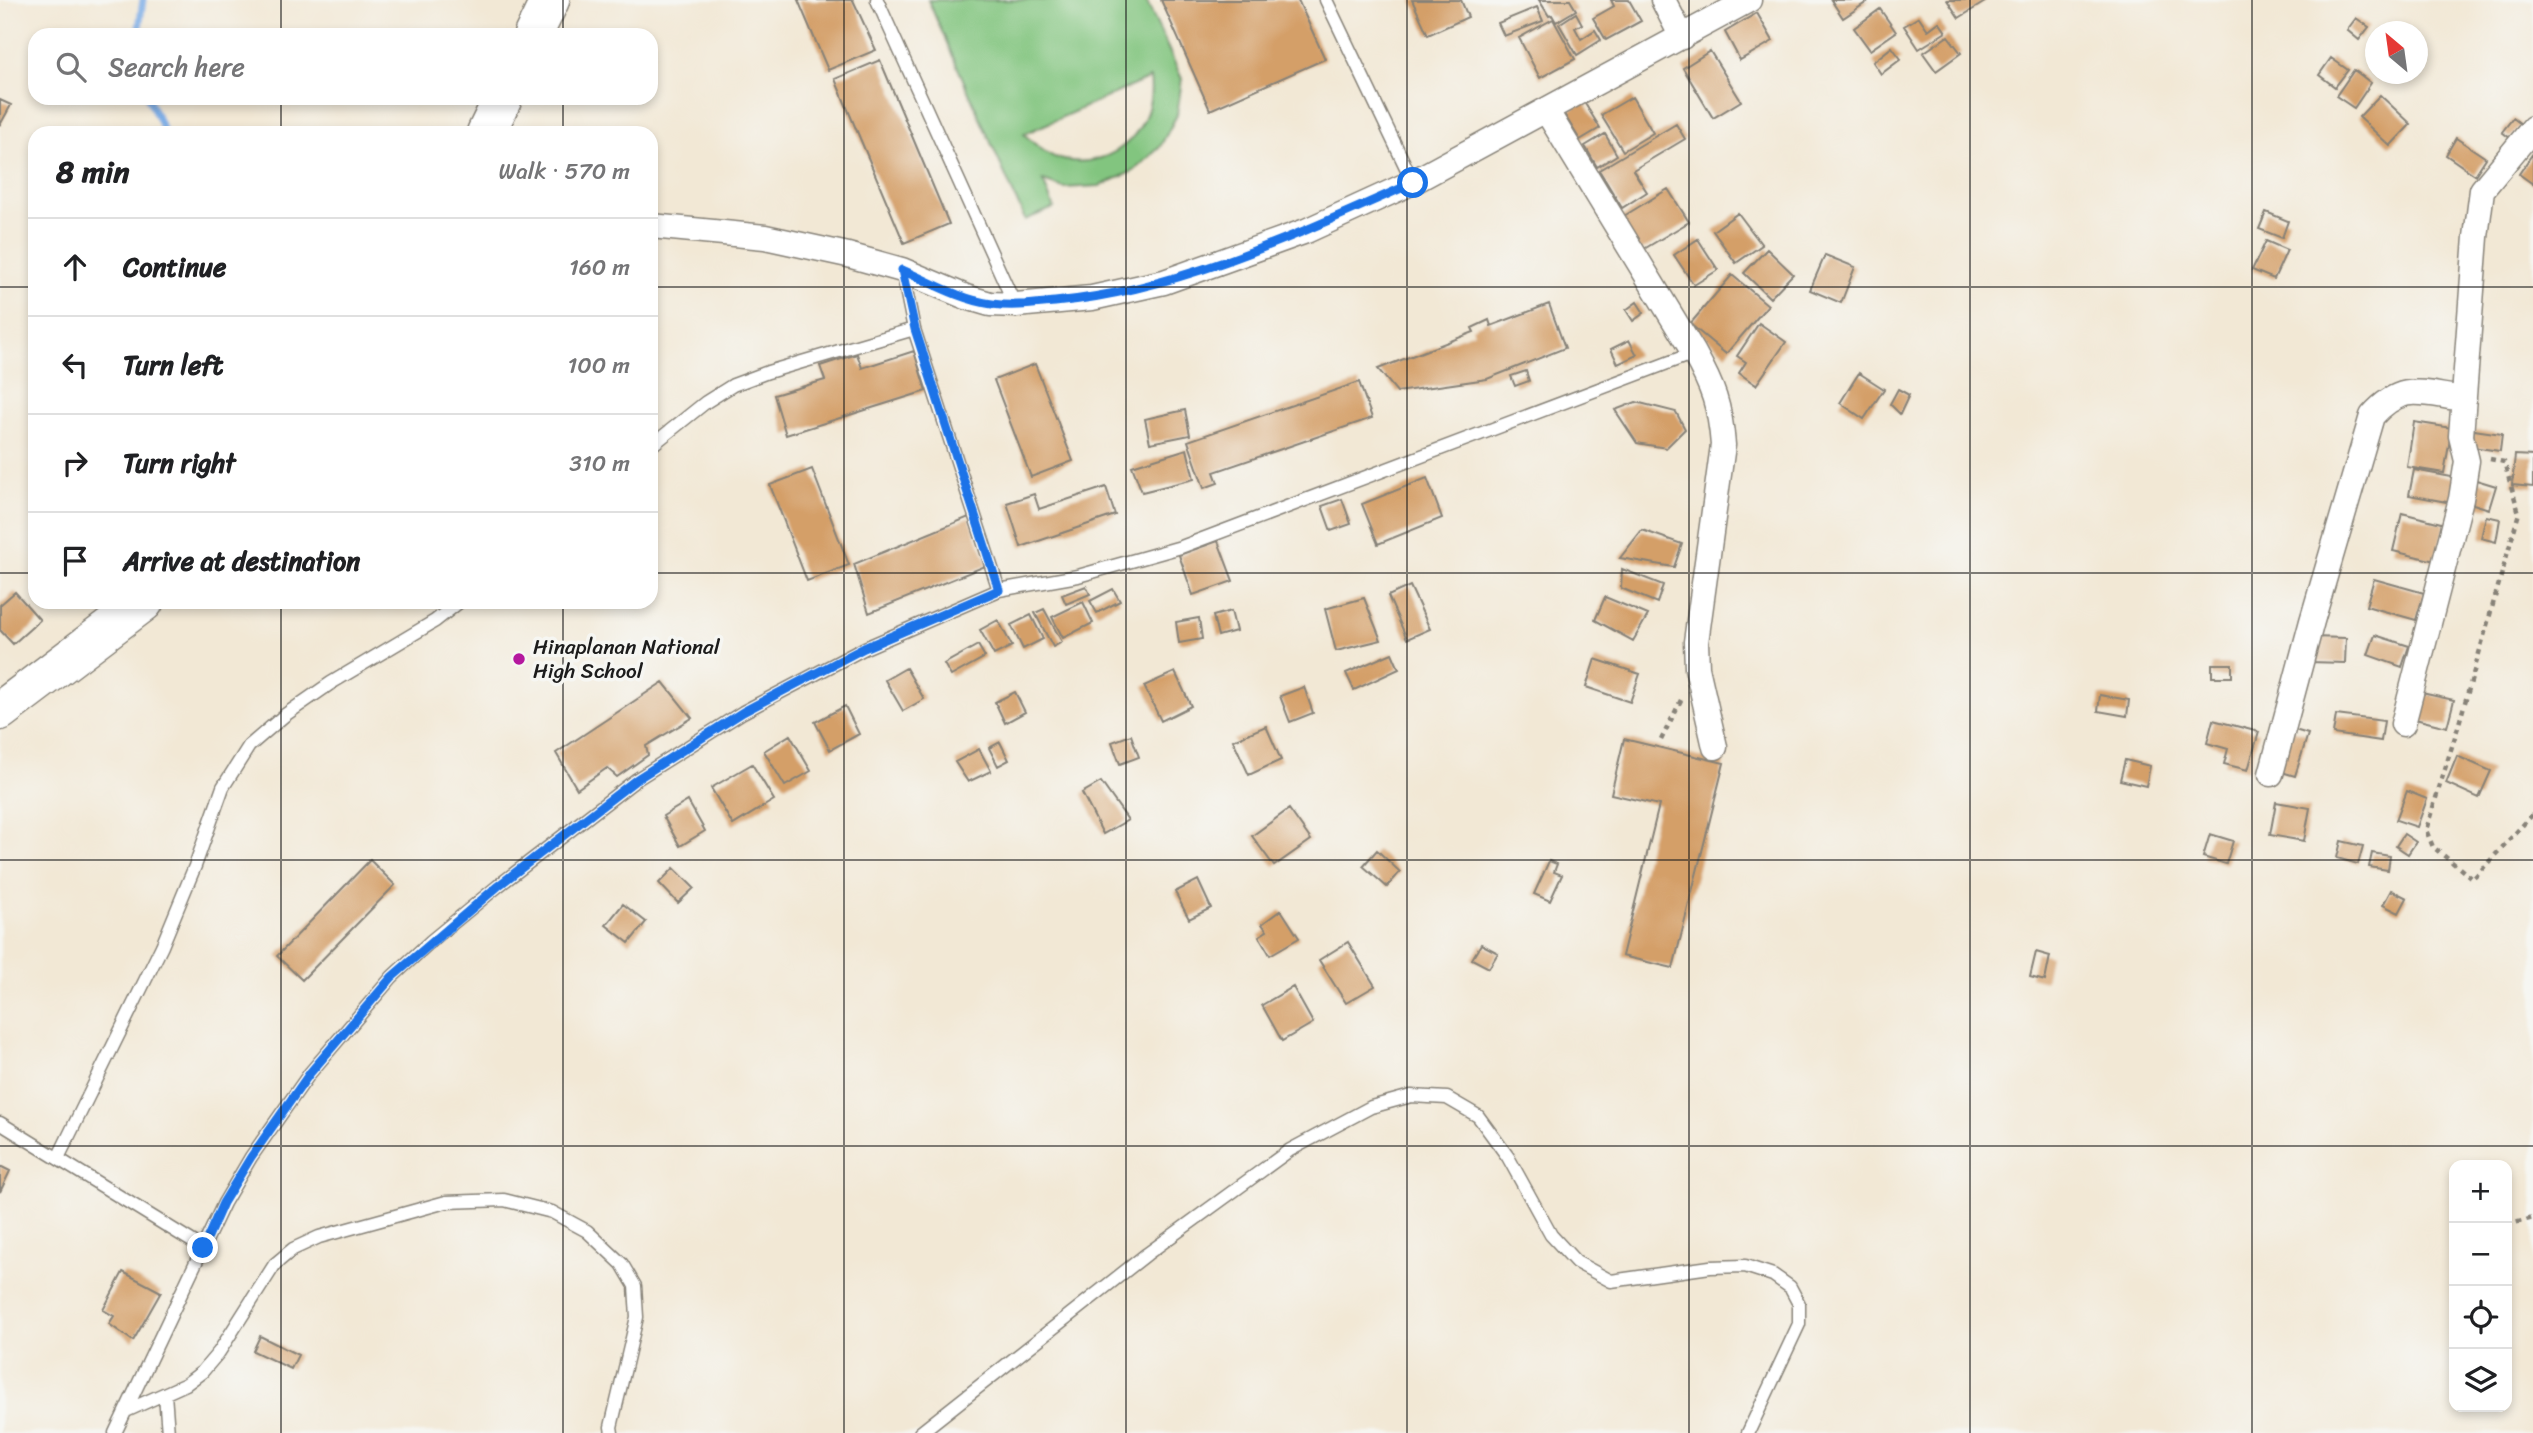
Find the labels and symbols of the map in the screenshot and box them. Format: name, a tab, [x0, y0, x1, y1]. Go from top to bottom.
north arrow	[2365, 21, 2428, 84]
route start	[1397, 167, 1428, 198]
place label: Hinaplanan National High School	[533, 628, 721, 690]
marker: Hinaplanan National High School	[511, 651, 527, 667]
route end	[187, 1232, 218, 1263]

